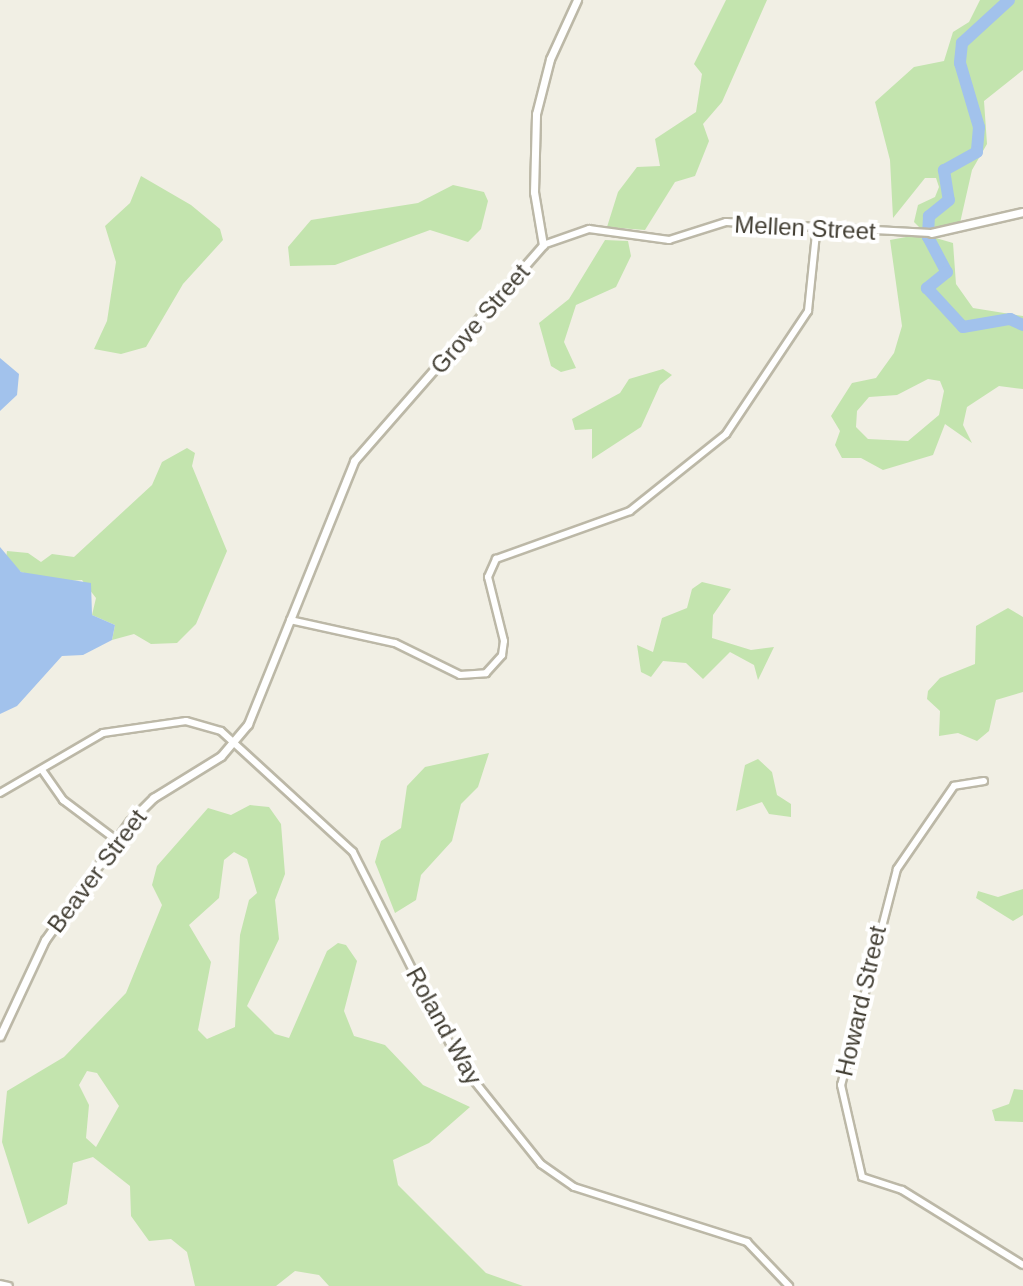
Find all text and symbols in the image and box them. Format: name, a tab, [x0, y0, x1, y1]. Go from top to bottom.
street label: Mellen Street	[734, 210, 876, 246]
street label: Grove Street	[425, 258, 535, 380]
street label: Beaver Street	[41, 804, 153, 938]
street label: Howard Street	[830, 923, 892, 1079]
street label: Roland Way	[400, 962, 488, 1090]

